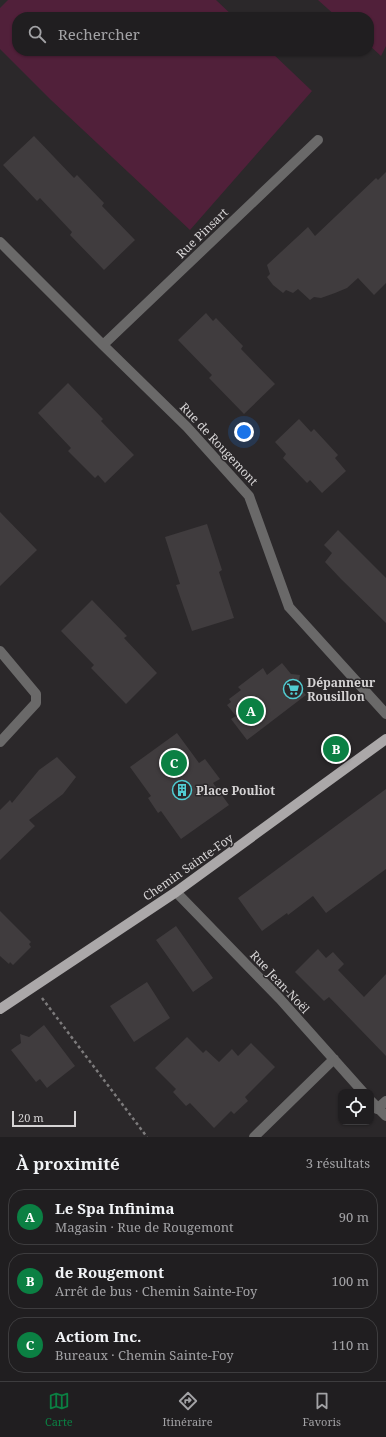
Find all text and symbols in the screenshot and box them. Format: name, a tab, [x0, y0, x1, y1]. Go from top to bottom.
search box	[12, 12, 374, 56]
icon: search	[26, 23, 48, 45]
text: Rechercher	[58, 24, 140, 44]
street label: Rue Pinsart	[172, 204, 232, 262]
street label: Rue de Rougemont	[176, 399, 262, 489]
your location	[234, 422, 254, 442]
place label: Dépanneur Rousillon	[307, 674, 376, 705]
supermarket icon: Dépanneur Rousillon	[282, 678, 304, 700]
pin: A	[238, 696, 264, 726]
pin: B	[323, 734, 349, 764]
pin: C	[161, 748, 187, 778]
building icon: Place Pouliot	[171, 779, 193, 801]
place label: Place Pouliot	[196, 782, 275, 799]
street label: Chemin Sainte-Foy	[139, 829, 237, 905]
street label: Rue Jean-Noël	[246, 947, 314, 1017]
map controls	[338, 1089, 374, 1125]
button: locate	[338, 1089, 374, 1125]
scale bar	[12, 1109, 76, 1128]
text: 20 m	[18, 1110, 44, 1125]
text: À proximité	[16, 1152, 120, 1175]
text: 3 résultats	[306, 1154, 370, 1172]
text: Le Spa Infinima	[55, 1198, 174, 1218]
text: A	[25, 1208, 35, 1226]
text: 90 m	[339, 1208, 369, 1226]
text: Magasin · Rue de Rougemont	[55, 1218, 234, 1236]
text: de Rougemont	[55, 1262, 164, 1282]
text: B	[26, 1272, 34, 1290]
text: 100 m	[332, 1272, 369, 1290]
text: Arrêt de bus · Chemin Sainte-Foy	[55, 1282, 257, 1300]
text: Actiom Inc.	[55, 1326, 142, 1346]
text: C	[26, 1336, 34, 1354]
text: 110 m	[332, 1336, 369, 1354]
text: Bureaux · Chemin Sainte-Foy	[55, 1346, 234, 1364]
tab: Carte	[45, 1390, 73, 1429]
tab: Itinéraire	[163, 1390, 213, 1429]
tab: Favoris	[302, 1390, 341, 1429]

